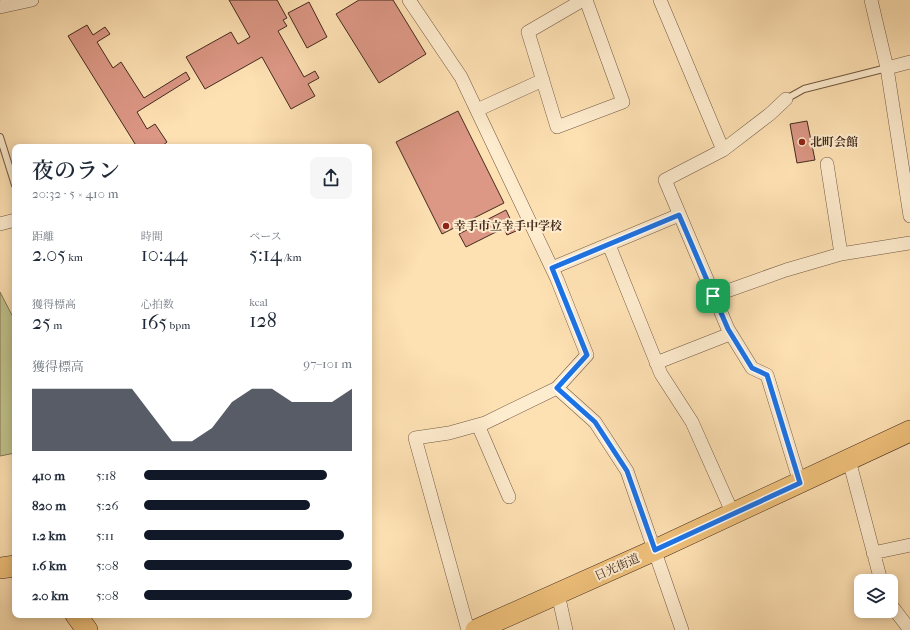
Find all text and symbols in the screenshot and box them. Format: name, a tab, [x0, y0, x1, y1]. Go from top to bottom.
place label: 北町会館	[810, 135, 858, 149]
marker: 北町会館	[797, 137, 807, 147]
button: share	[310, 157, 352, 199]
text: 夜のラン	[32, 158, 120, 184]
text: 20:32 · 5 × 410 m	[32, 186, 118, 201]
place label: 幸手市立幸手中学校	[454, 219, 562, 233]
marker: 幸手市立幸手中学校	[441, 221, 451, 231]
text: 距離	[32, 230, 54, 243]
text: 時間	[141, 230, 163, 243]
text: ペース	[249, 230, 282, 243]
text: 2.05	[32, 243, 66, 266]
text: 10:44	[141, 243, 187, 266]
text: 5:14	[249, 243, 282, 266]
text: km	[66, 251, 83, 264]
text: /km	[282, 251, 302, 264]
pin	[696, 279, 730, 313]
icon: arrive	[702, 285, 724, 307]
text: kcal	[249, 296, 268, 309]
text: 獲得標高	[32, 298, 76, 311]
text: 心拍数	[141, 298, 174, 311]
text: 128	[249, 309, 277, 332]
text: 25	[32, 311, 51, 334]
text: 165	[141, 311, 167, 334]
text: m	[51, 319, 62, 332]
text: bpm	[167, 319, 190, 332]
text: 97–101 m	[303, 356, 352, 371]
text: 獲得標高	[32, 359, 84, 374]
text: 410 m	[32, 468, 65, 483]
text: 5:18	[96, 468, 116, 483]
text: 820 m	[32, 498, 66, 513]
text: 5:26	[96, 498, 119, 513]
text: 1.2 km	[32, 528, 66, 543]
text: 5:11	[96, 528, 114, 543]
street label: 日光街道	[592, 551, 642, 583]
text: 1.6 km	[32, 558, 66, 573]
text: 5:08	[96, 558, 118, 573]
map controls	[854, 574, 898, 618]
button: layers	[854, 574, 898, 618]
text: 2.0 km	[32, 588, 69, 603]
text: 5:08	[96, 588, 118, 603]

